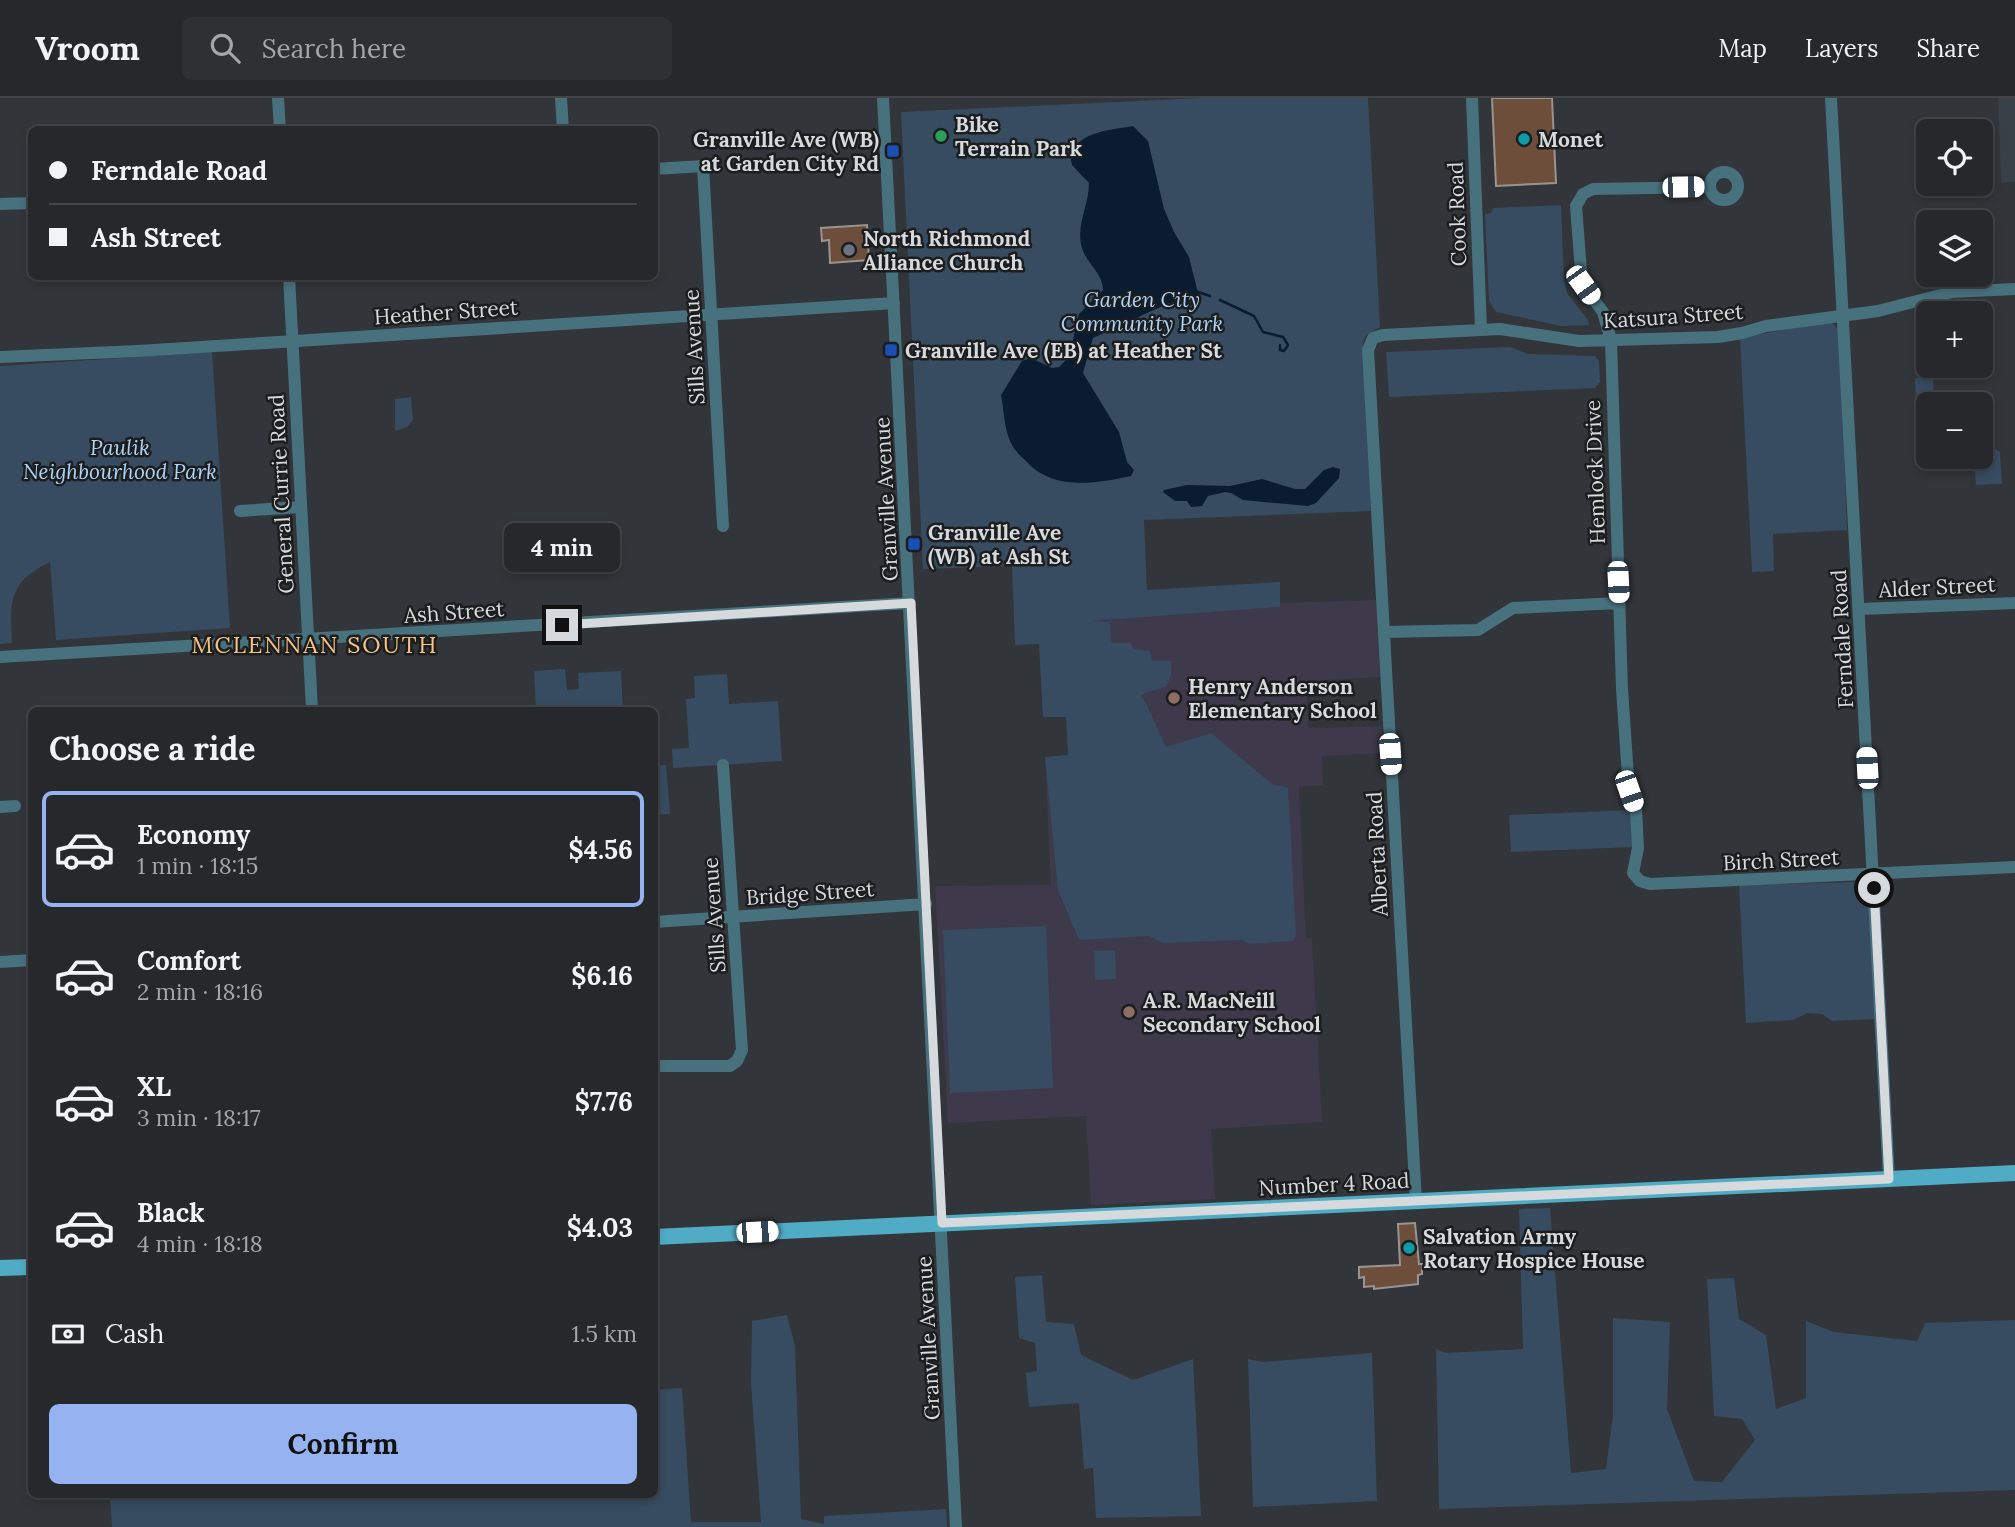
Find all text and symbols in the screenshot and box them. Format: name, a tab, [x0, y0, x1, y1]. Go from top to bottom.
search box	[182, 17, 672, 80]
text: Vroom	[35, 27, 140, 69]
icon: search	[206, 29, 244, 67]
text: Search here	[262, 32, 406, 65]
text: Map	[1718, 33, 1767, 64]
text: Layers	[1805, 33, 1878, 64]
text: Share	[1916, 33, 1980, 64]
place label: Bike Terrain Park	[955, 111, 1083, 162]
map controls	[1916, 119, 1993, 469]
button: locate	[1916, 119, 1993, 196]
place label: Granville Ave (WB) at Garden City Rd	[693, 126, 879, 177]
place label: Monet	[1538, 126, 1604, 153]
marker: Bike Terrain Park	[933, 128, 949, 144]
marker: Monet	[1516, 131, 1532, 147]
marker: Granville Ave (WB) at Garden City Rd	[885, 143, 901, 159]
text: Ferndale Road	[91, 154, 267, 187]
street label: Cook Road	[1442, 161, 1472, 267]
car	[1662, 176, 1705, 198]
button: layers	[1916, 210, 1993, 287]
text: Ash Street	[91, 221, 221, 254]
place label: North Richmond Alliance Church	[863, 225, 1030, 276]
marker: North Richmond Alliance Church	[841, 242, 857, 258]
car	[1563, 262, 1604, 308]
park label: Garden City Community Park	[1061, 286, 1223, 337]
street label: Sills Avenue	[677, 289, 711, 405]
street label: Heather Street	[373, 293, 520, 330]
street label: Katsura Street	[1602, 298, 1745, 334]
button: +	[1916, 301, 1993, 378]
place label: Granville Ave (EB) at Heather St	[905, 337, 1222, 364]
marker: Granville Ave (EB) at Heather St	[883, 342, 899, 358]
button: −	[1916, 392, 1993, 469]
street label: General Currie Road	[262, 394, 300, 594]
street label: Hemlock Drive	[1579, 399, 1611, 545]
street label: Granville Avenue	[868, 416, 904, 582]
park label: Paulik Neighbourhood Park	[23, 434, 217, 485]
place label: Granville Ave (WB) at Ash St	[928, 519, 1070, 570]
callout: 4 min	[504, 524, 620, 573]
text: 4 min	[531, 533, 593, 562]
marker: Granville Ave (WB) at Ash St	[906, 536, 922, 552]
car	[1607, 560, 1630, 604]
street label: Ferndale Road	[1825, 569, 1859, 709]
street label: Alder Street	[1877, 570, 1997, 604]
street label: Ash Street	[402, 595, 506, 629]
route end	[546, 609, 578, 641]
district label: MCLENNAN SOUTH	[192, 630, 438, 659]
place label: Henry Anderson Elementary School	[1188, 673, 1377, 724]
marker: Henry Anderson Elementary School	[1166, 690, 1182, 706]
text: Choose a ride	[49, 728, 256, 769]
car	[1379, 732, 1402, 776]
car	[1856, 746, 1879, 790]
car	[1613, 768, 1646, 814]
street label: Alberta Road	[1360, 791, 1394, 918]
icon: car	[53, 818, 116, 881]
text: Economy	[137, 818, 250, 851]
text: $4.56	[568, 833, 633, 866]
street label: Birch Street	[1722, 843, 1841, 877]
text: 1 min · 18:15	[137, 851, 258, 880]
street label: Sills Avenue	[696, 856, 732, 974]
route start	[1858, 872, 1890, 904]
street label: Bridge Street	[745, 875, 876, 911]
icon: car	[53, 944, 116, 1007]
text: Comfort	[137, 944, 241, 977]
text: $6.16	[571, 959, 633, 992]
text: 2 min · 18:16	[137, 977, 263, 1006]
place label: A.R. MacNeill Secondary School	[1143, 987, 1321, 1038]
marker: A.R. MacNeill Secondary School	[1121, 1004, 1137, 1020]
icon: car	[53, 1070, 116, 1133]
text: XL	[137, 1070, 171, 1103]
text: $7.76	[575, 1085, 633, 1118]
text: 3 min · 18:17	[137, 1103, 261, 1132]
street label: Number 4 Road	[1258, 1167, 1410, 1201]
icon: car	[53, 1196, 116, 1259]
text: Black	[137, 1196, 205, 1229]
text: $4.03	[567, 1211, 633, 1244]
car	[736, 1220, 779, 1244]
place label: Salvation Army Rotary Hospice House	[1423, 1223, 1645, 1274]
text: 4 min · 18:18	[137, 1229, 263, 1258]
marker: Salvation Army Rotary Hospice House	[1401, 1240, 1417, 1256]
street label: Granville Avenue	[910, 1255, 946, 1421]
icon: cash	[49, 1315, 87, 1353]
text: Cash	[105, 1317, 164, 1350]
text: 1.5 km	[571, 1319, 637, 1348]
button: Confirm	[49, 1404, 637, 1484]

